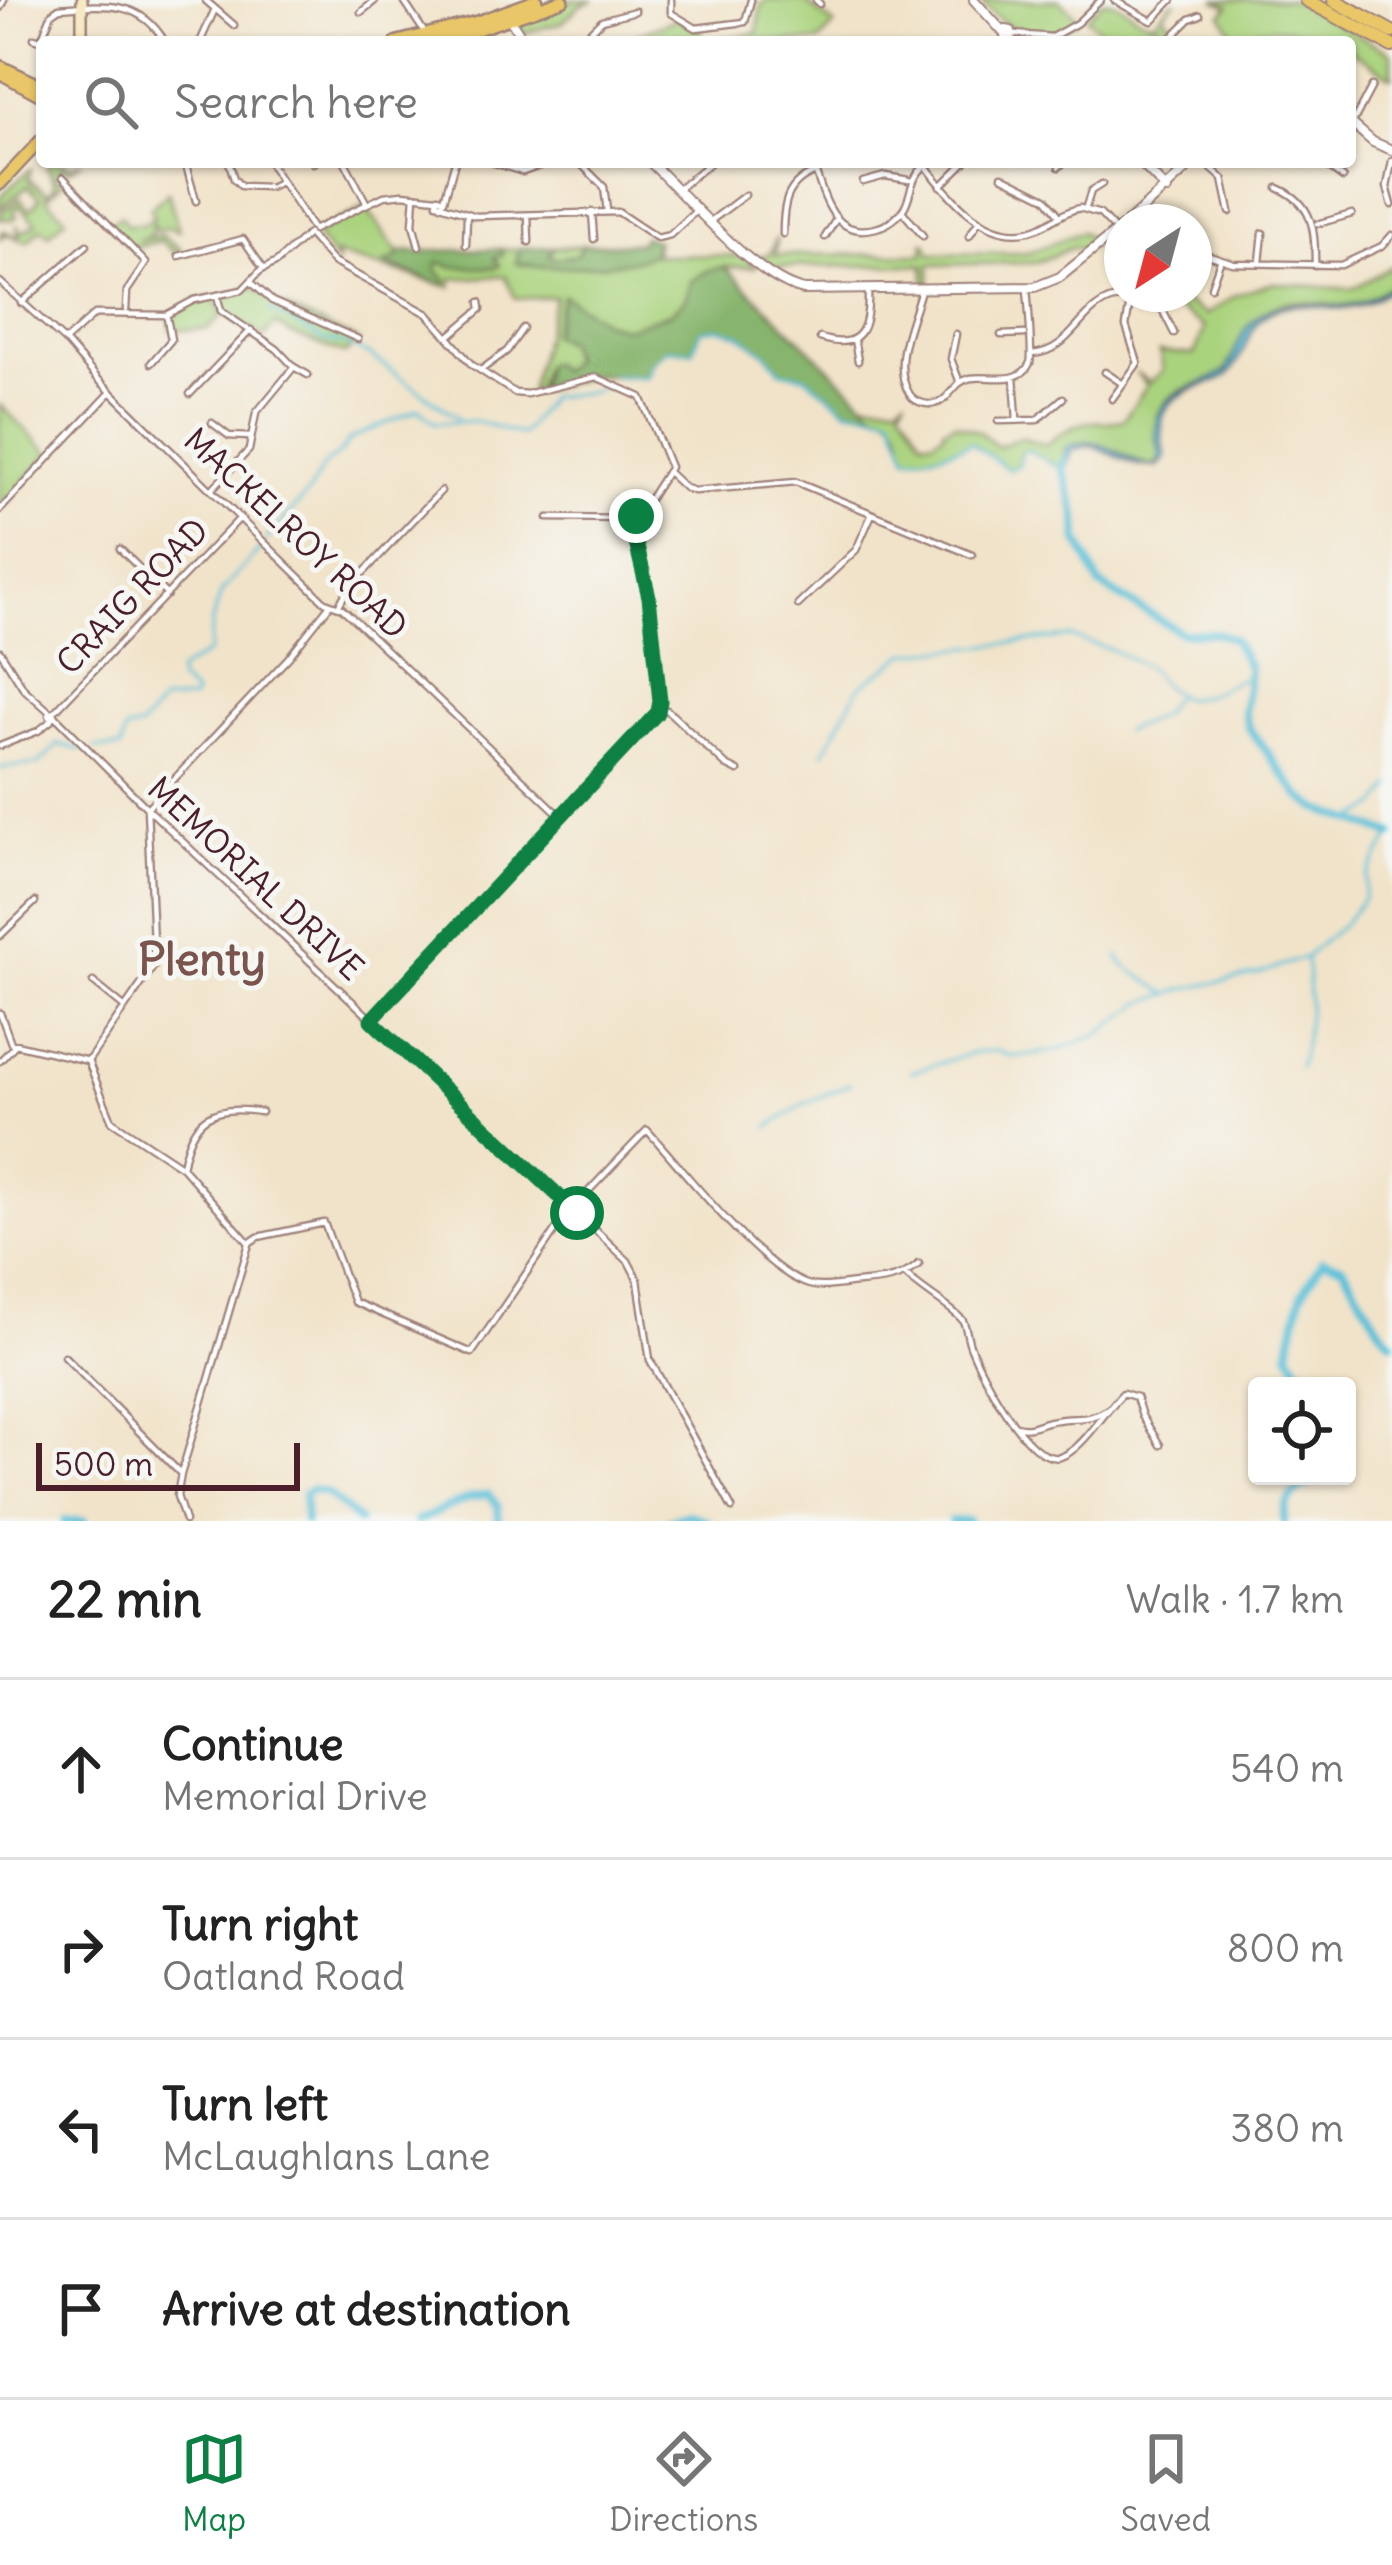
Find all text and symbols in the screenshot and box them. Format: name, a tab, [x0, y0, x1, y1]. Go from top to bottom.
search box	[36, 36, 1356, 168]
icon: search	[78, 69, 144, 135]
text: Search here	[174, 74, 418, 130]
north arrow	[1104, 204, 1212, 312]
street label: MACKELROY ROAD	[176, 419, 416, 647]
route end	[609, 489, 663, 543]
street label: CRAIG ROAD	[47, 509, 217, 683]
street label: MEMORIAL DRIVE	[139, 767, 373, 989]
district label: Plenty	[138, 931, 266, 987]
route start	[550, 1186, 604, 1240]
map controls	[1248, 1377, 1356, 1485]
button: locate	[1248, 1377, 1356, 1485]
scale bar	[36, 1437, 300, 1490]
text: 500 m	[54, 1443, 153, 1485]
text: 22 min	[48, 1567, 202, 1631]
text: Walk · 1.7 km	[1126, 1575, 1344, 1624]
text: Continue	[162, 1716, 344, 1772]
icon: ahead	[48, 1736, 114, 1802]
text: 540 m	[1230, 1744, 1344, 1793]
text: Memorial Drive	[162, 1772, 428, 1821]
text: Turn right	[162, 1896, 358, 1952]
icon: right	[48, 1916, 114, 1982]
text: 800 m	[1227, 1924, 1344, 1973]
text: Oatland Road	[162, 1952, 405, 2001]
text: Turn left	[162, 2076, 328, 2132]
icon: left	[48, 2096, 114, 2162]
text: 380 m	[1230, 2104, 1344, 2153]
text: McLaughlans Lane	[162, 2132, 491, 2181]
icon: arrive	[48, 2276, 114, 2342]
text: Arrive at destination	[162, 2281, 571, 2337]
tab: Map	[181, 2426, 247, 2540]
tab: Directions	[609, 2426, 758, 2540]
tab: Saved	[1121, 2426, 1211, 2540]

